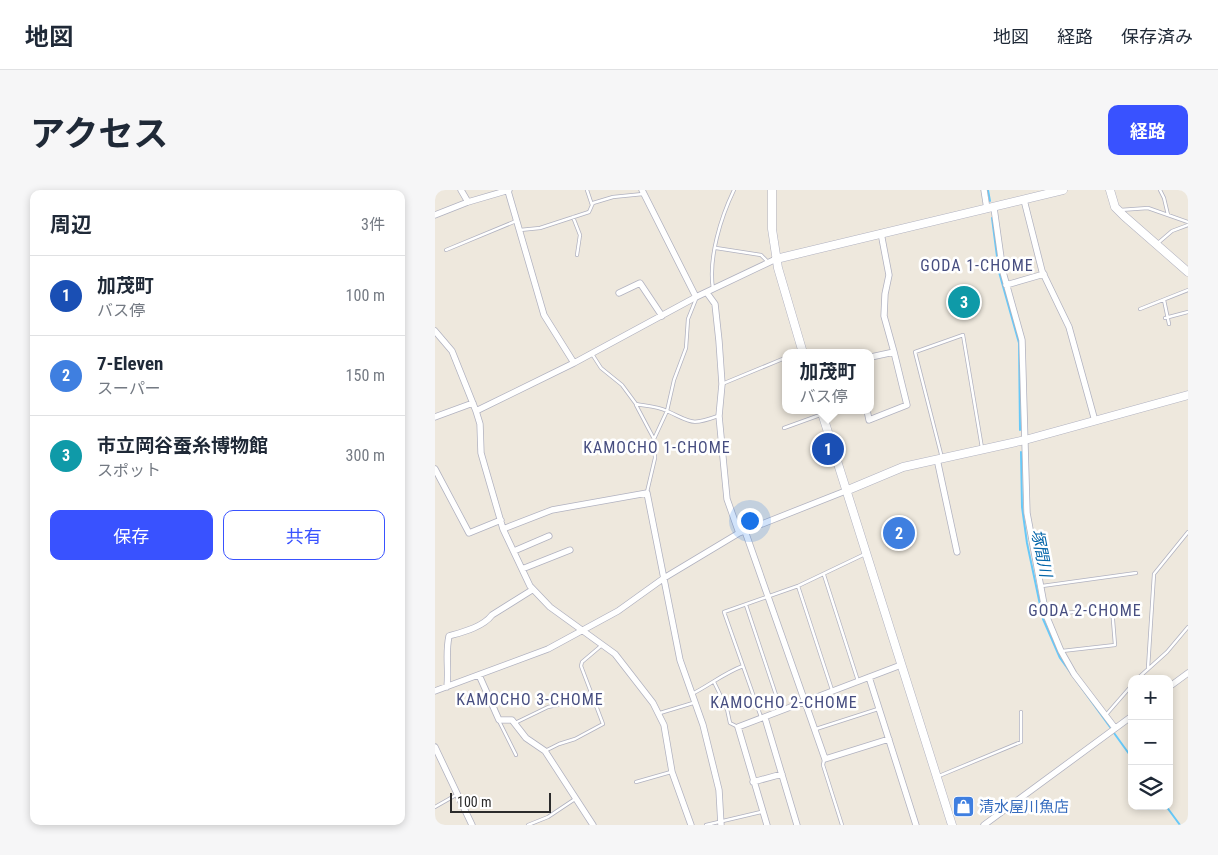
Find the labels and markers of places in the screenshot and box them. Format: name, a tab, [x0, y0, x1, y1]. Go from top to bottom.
pin: 3	[948, 283, 980, 321]
pin: 1	[812, 430, 844, 468]
pin: 2	[883, 514, 915, 552]
shop icon: 清水屋川魚店	[951, 795, 975, 819]
place label: 清水屋川魚店	[979, 798, 1069, 816]

